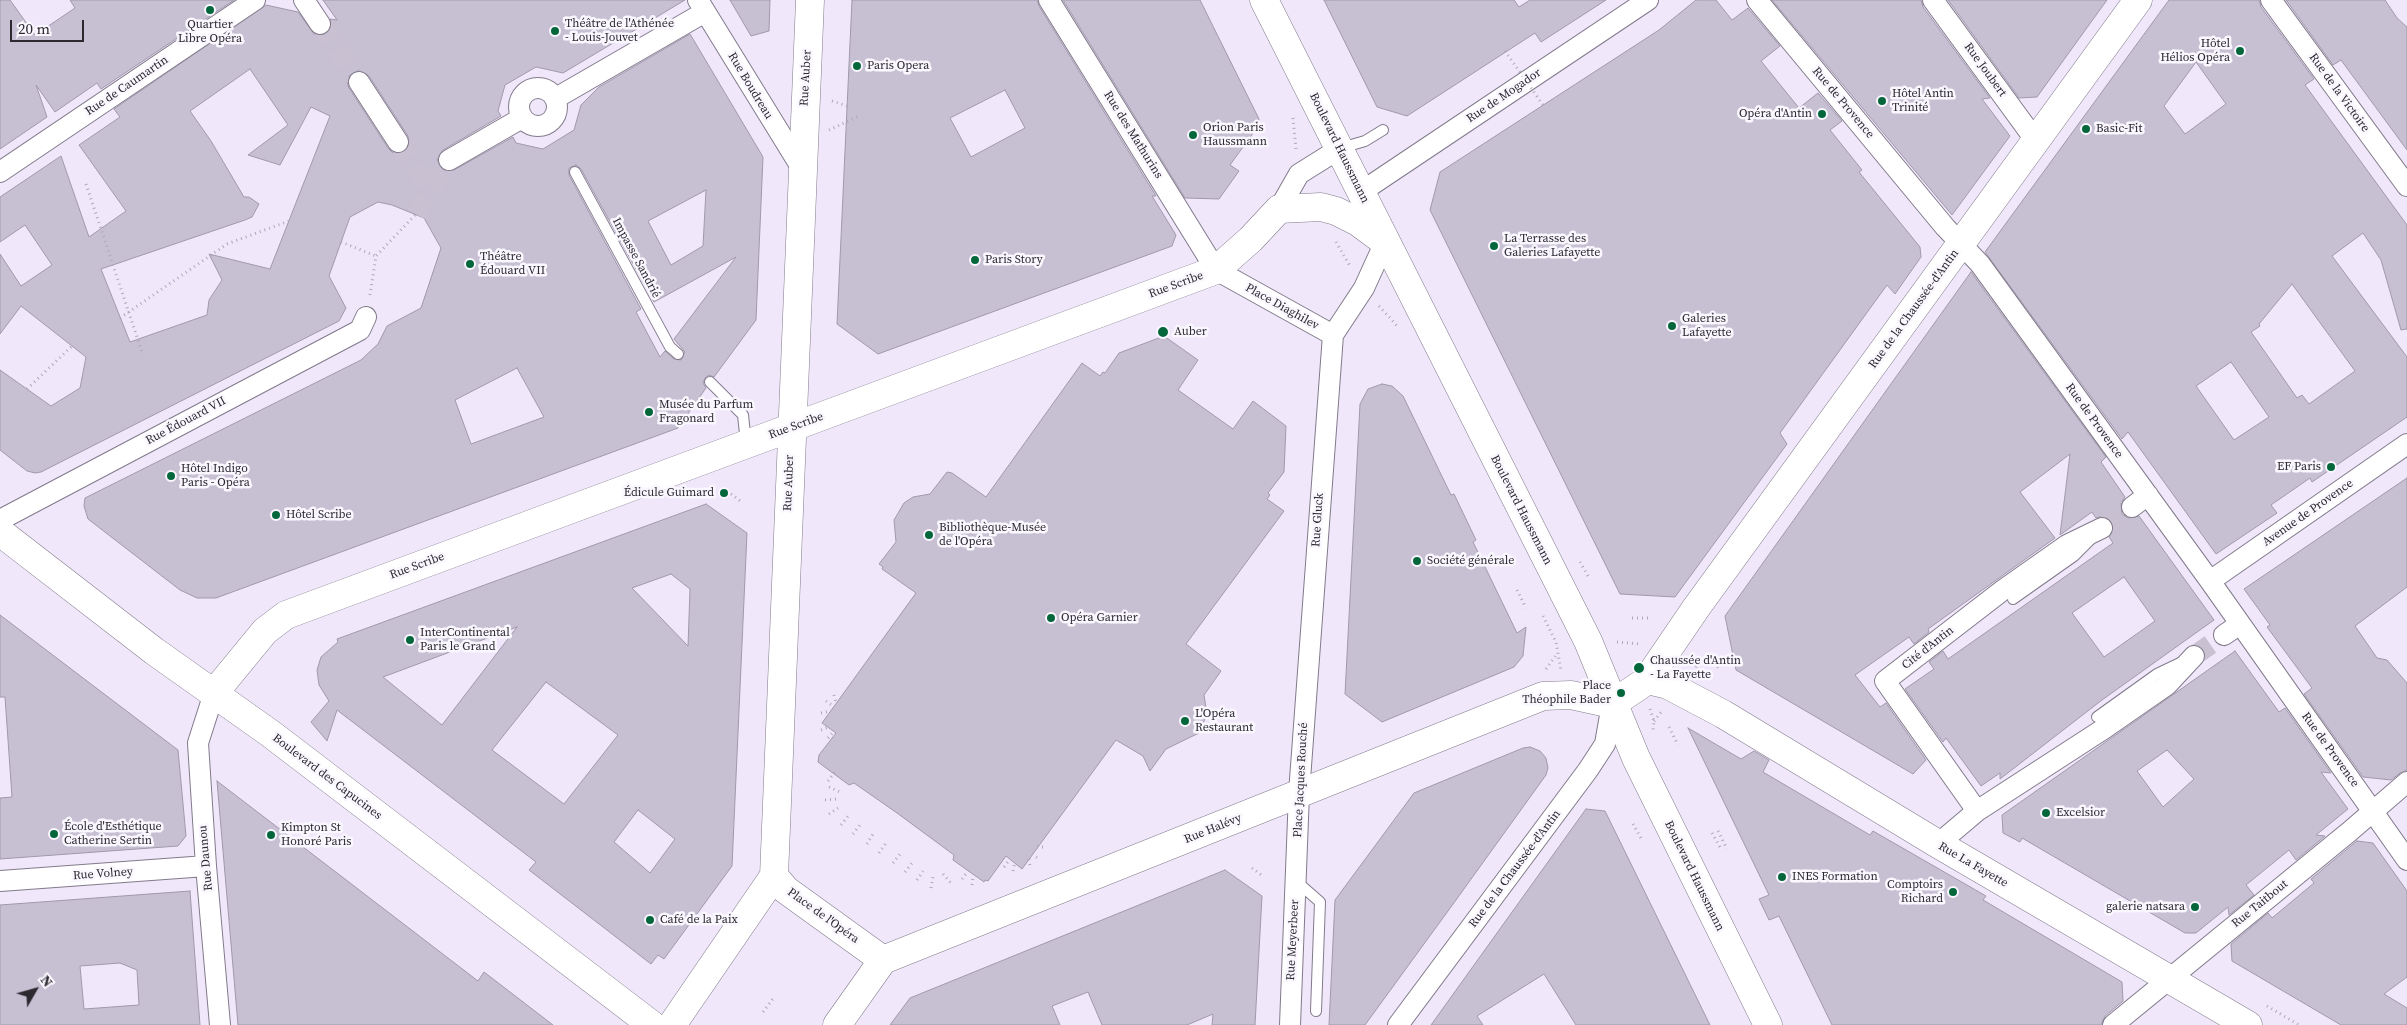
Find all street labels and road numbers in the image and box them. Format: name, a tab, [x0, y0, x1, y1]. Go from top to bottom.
street label: Rue Joubert	[1961, 40, 2009, 100]
street label: Rue Boudreau	[724, 50, 776, 122]
street label: Rue Auber	[797, 50, 815, 106]
street label: Rue de la Victoire	[2306, 51, 2372, 135]
street label: Rue de Caumartin	[83, 53, 171, 119]
street label: Rue de Provence	[1809, 64, 1877, 142]
street label: Rue de Mogador	[1464, 66, 1544, 126]
street label: Rue des Mathurins	[1100, 89, 1166, 181]
street label: Boulevard Haussmann	[1306, 90, 1372, 206]
street label: Impasse Sandrié	[609, 216, 663, 300]
street label: Rue de la Chaussée-d'Antin	[1866, 247, 1962, 371]
street label: Rue Scribe	[1147, 268, 1205, 302]
street label: Place Diaghilev	[1243, 281, 1321, 333]
street label: Rue de Provence	[2062, 381, 2126, 461]
street label: Rue Édouard VII	[144, 394, 228, 448]
street label: Rue Scribe	[767, 409, 825, 443]
street label: Boulevard Haussmann	[1487, 453, 1555, 567]
street label: Rue Auber	[781, 455, 797, 511]
street label: Avenue de Provence	[2260, 476, 2356, 550]
street label: Rue Gluck	[1309, 492, 1327, 548]
street label: Rue Scribe	[388, 549, 446, 583]
street label: Cité d'Antin	[1899, 623, 1957, 673]
street label: Rue de Provence	[2298, 710, 2362, 790]
street label: Place Jacques Rouché	[1291, 722, 1311, 838]
street label: Boulevard des Capucines	[269, 731, 385, 823]
street label: Rue de la Chaussée-d'Antin	[1466, 807, 1564, 931]
street label: Rue Halévy	[1182, 811, 1244, 847]
street label: Boulevard Haussmann	[1661, 818, 1727, 934]
street label: Rue Daunou	[196, 825, 216, 891]
street label: Rue La Fayette	[1936, 839, 2010, 891]
street label: Rue Volney	[72, 865, 134, 883]
street label: Rue Taitbout	[2229, 877, 2291, 931]
street label: Place de l'Opéra	[784, 885, 862, 947]
street label: Rue Meyerbeer	[1284, 899, 1302, 981]

